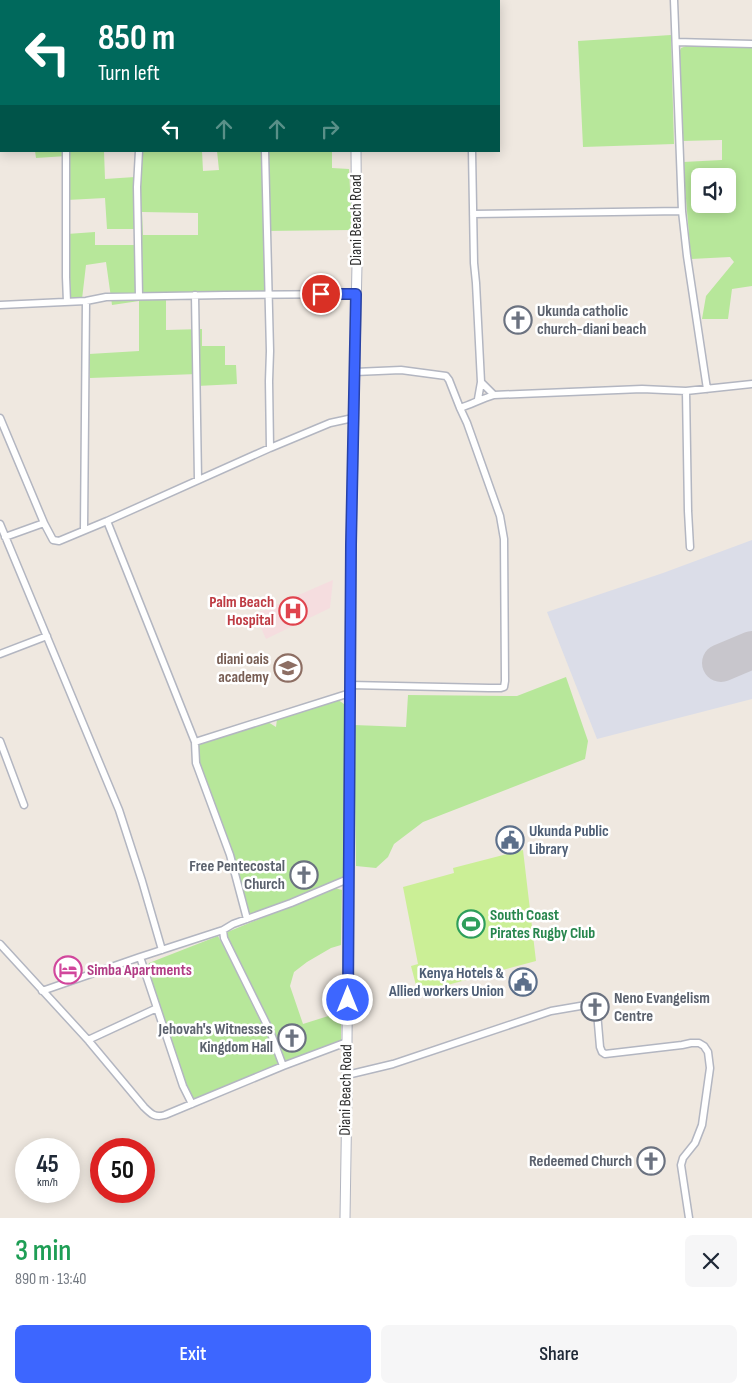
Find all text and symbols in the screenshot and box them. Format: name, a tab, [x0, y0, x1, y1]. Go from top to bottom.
text: 850 m	[98, 17, 175, 60]
icon: left	[15, 20, 80, 85]
text: Turn left	[98, 60, 160, 87]
icon: left	[157, 115, 185, 143]
icon: ahead	[210, 115, 238, 143]
icon: ahead	[263, 115, 291, 143]
icon: right	[316, 115, 344, 143]
map controls	[691, 168, 736, 213]
button: sound	[691, 168, 736, 213]
street label: Diani Beach Road	[347, 174, 366, 266]
pin	[300, 273, 342, 315]
icon: arrive	[307, 280, 335, 308]
place label: Ukunda catholic church-diani beach	[537, 302, 646, 339]
church icon: Ukunda catholic church-diani beach	[503, 305, 533, 335]
place label: Palm Beach Hospital	[209, 593, 274, 630]
hospital icon: Palm Beach Hospital	[278, 596, 308, 626]
place label: diani oais academy	[216, 650, 269, 687]
school or university icon: diani oais academy	[273, 653, 303, 683]
place label: Ukunda Public Library	[529, 822, 609, 859]
public building icon: Ukunda Public Library	[495, 825, 525, 855]
place label: Free Pentecostal Church	[189, 857, 285, 894]
church icon: Free Pentecostal Church	[289, 860, 319, 890]
place label: South Coast Pirates Rugby Club	[490, 906, 595, 943]
sports icon: South Coast Pirates Rugby Club	[456, 909, 486, 939]
hotel icon: Simba Apartments	[53, 955, 83, 985]
place label: Simba Apartments	[87, 961, 192, 980]
place label: Kenya Hotels & Allied workers Union	[388, 964, 505, 1001]
public building icon: Kenya Hotels & Allied workers Union	[508, 967, 538, 997]
position arrow	[321, 973, 373, 1025]
place label: Neno Evangelism Centre	[614, 989, 710, 1026]
church icon: Neno Evangelism Centre	[580, 992, 610, 1022]
place label: Jehovah's Witnesses Kingdom Hall	[158, 1020, 273, 1057]
church icon: Jehovah's Witnesses Kingdom Hall	[277, 1023, 307, 1053]
street label: Diani Beach Road	[336, 1044, 356, 1136]
speed limit sign: 50	[90, 1138, 155, 1203]
church icon: Redeemed Church	[636, 1146, 666, 1176]
text: 45	[36, 1149, 59, 1180]
place label: Redeemed Church	[529, 1152, 632, 1171]
text: km/h	[37, 1175, 58, 1190]
text: 3 min	[15, 1233, 71, 1269]
button: close	[685, 1235, 737, 1287]
text: 890 m · 13:40	[15, 1270, 86, 1289]
button: Exit	[15, 1325, 371, 1383]
button: Share	[381, 1325, 737, 1383]

